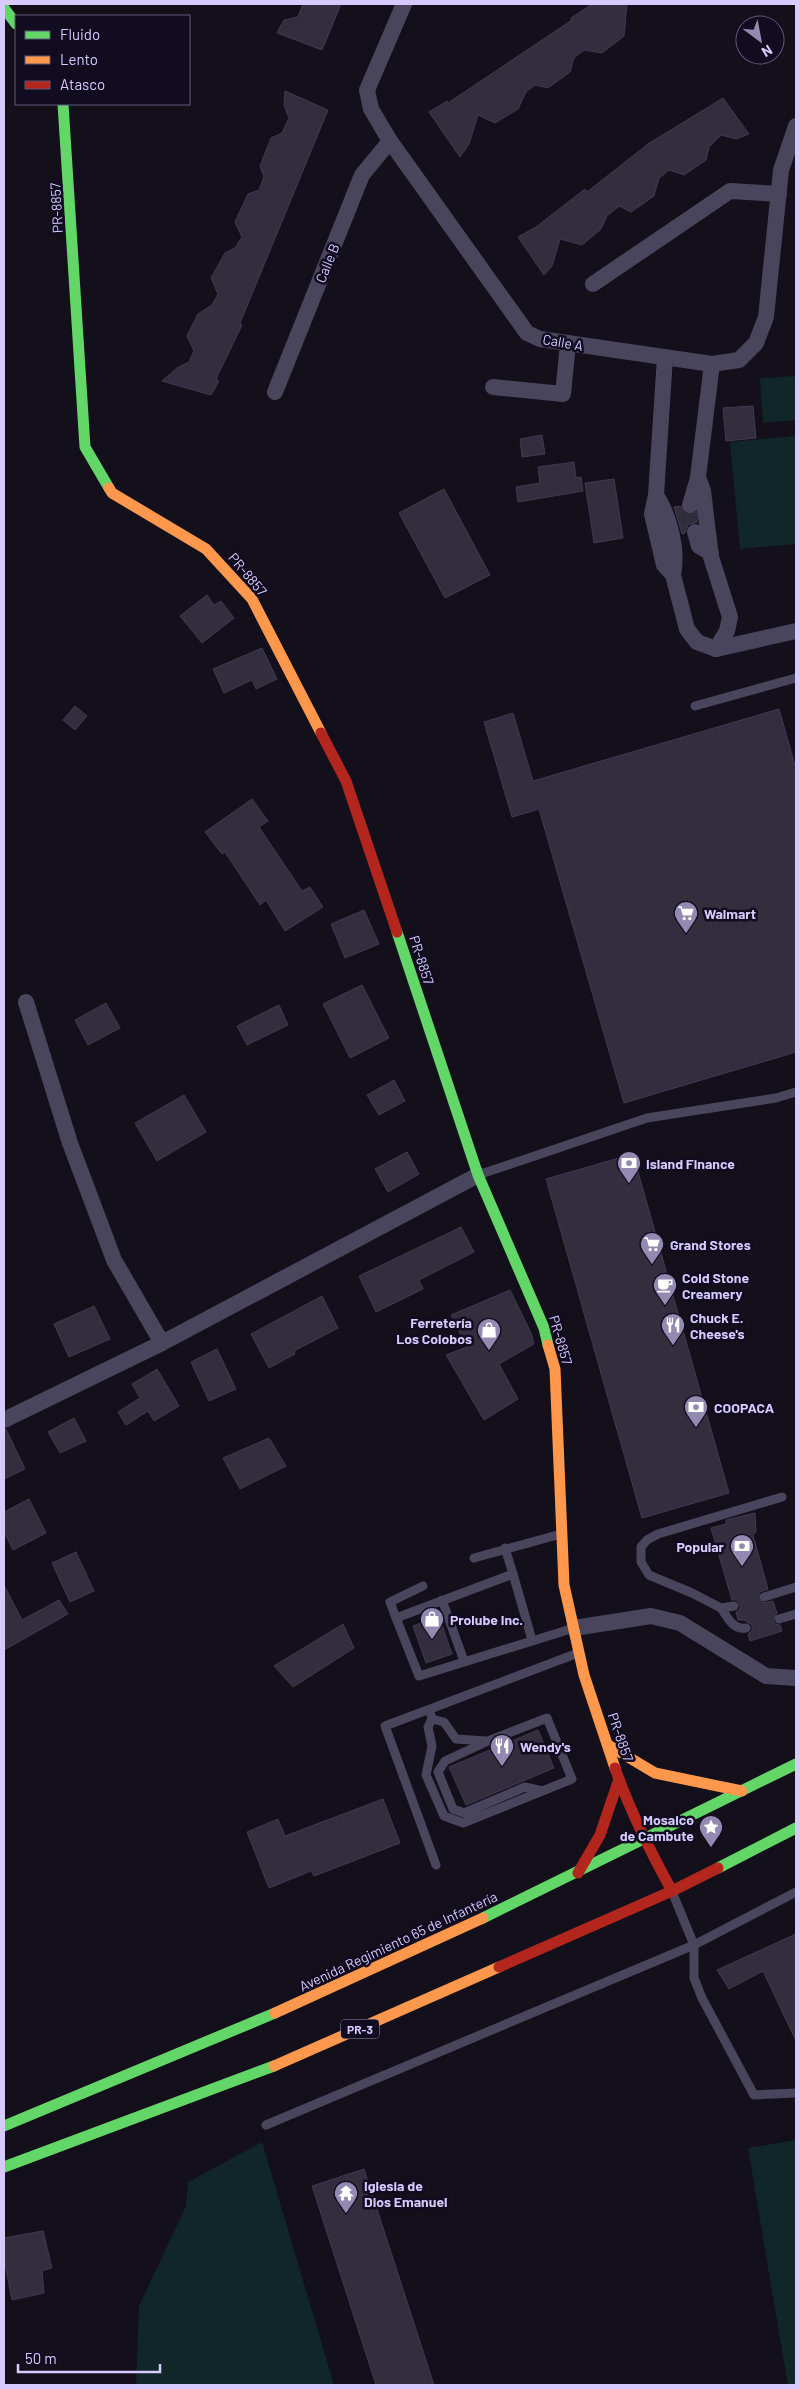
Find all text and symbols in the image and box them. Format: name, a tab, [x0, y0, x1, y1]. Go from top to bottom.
legend	[15, 15, 190, 105]
north arrow	[735, 15, 785, 65]
text: Fluido	[60, 25, 100, 43]
text: N	[759, 42, 776, 61]
text: Lento	[60, 50, 98, 68]
text: Atasco	[60, 75, 105, 93]
street label: PR-8857	[46, 182, 66, 234]
street label: Calle B	[311, 241, 343, 285]
street label: Calle A	[541, 330, 585, 354]
street label: PR-8857	[225, 549, 271, 599]
supermarket icon: Walmart	[673, 900, 699, 934]
place label: Walmart	[704, 905, 756, 922]
street label: PR-8857	[406, 933, 438, 987]
bank icon: Island Finance	[616, 1150, 642, 1184]
place label: Island Finance	[646, 1155, 735, 1172]
supermarket icon: Grand Stores	[639, 1231, 665, 1265]
place label: Grand Stores	[670, 1236, 751, 1253]
place label: Cold Stone Creamery	[682, 1269, 749, 1302]
cafe icon: Cold Stone Creamery	[652, 1272, 678, 1306]
place label: Chuck E. Cheese's	[690, 1309, 744, 1342]
restaurant icon: Chuck E. Cheese's	[660, 1312, 686, 1346]
street label: PR-8857	[546, 1313, 576, 1367]
place label: Ferretería Los Colobos	[396, 1314, 472, 1347]
shop icon: Ferretería Los Colobos	[476, 1317, 502, 1351]
bank icon: COOPACA	[683, 1394, 709, 1428]
place label: COOPACA	[714, 1399, 775, 1416]
bank icon: Popular	[729, 1533, 755, 1567]
place label: Popular	[676, 1538, 725, 1555]
shop icon: Prolube Inc.	[419, 1606, 445, 1640]
place label: Prolube Inc.	[450, 1611, 523, 1628]
street label: PR-8857	[605, 1710, 637, 1764]
restaurant icon: Wendy's	[489, 1733, 515, 1767]
place label: Wendy's	[520, 1738, 571, 1755]
place label: Mosaico de Cambute	[620, 1811, 694, 1844]
place icon: Mosaico de Cambute	[698, 1814, 724, 1848]
street label: Avenida Regimiento 65 de Infantería	[296, 1888, 500, 1994]
road number: PR-3	[341, 2020, 379, 2038]
place label: Iglesia de Dios Emanuel	[364, 2177, 447, 2210]
temple icon: Iglesia de Dios Emanuel	[333, 2180, 359, 2214]
scale bar	[18, 2342, 160, 2374]
text: 50 m	[25, 2349, 57, 2367]

